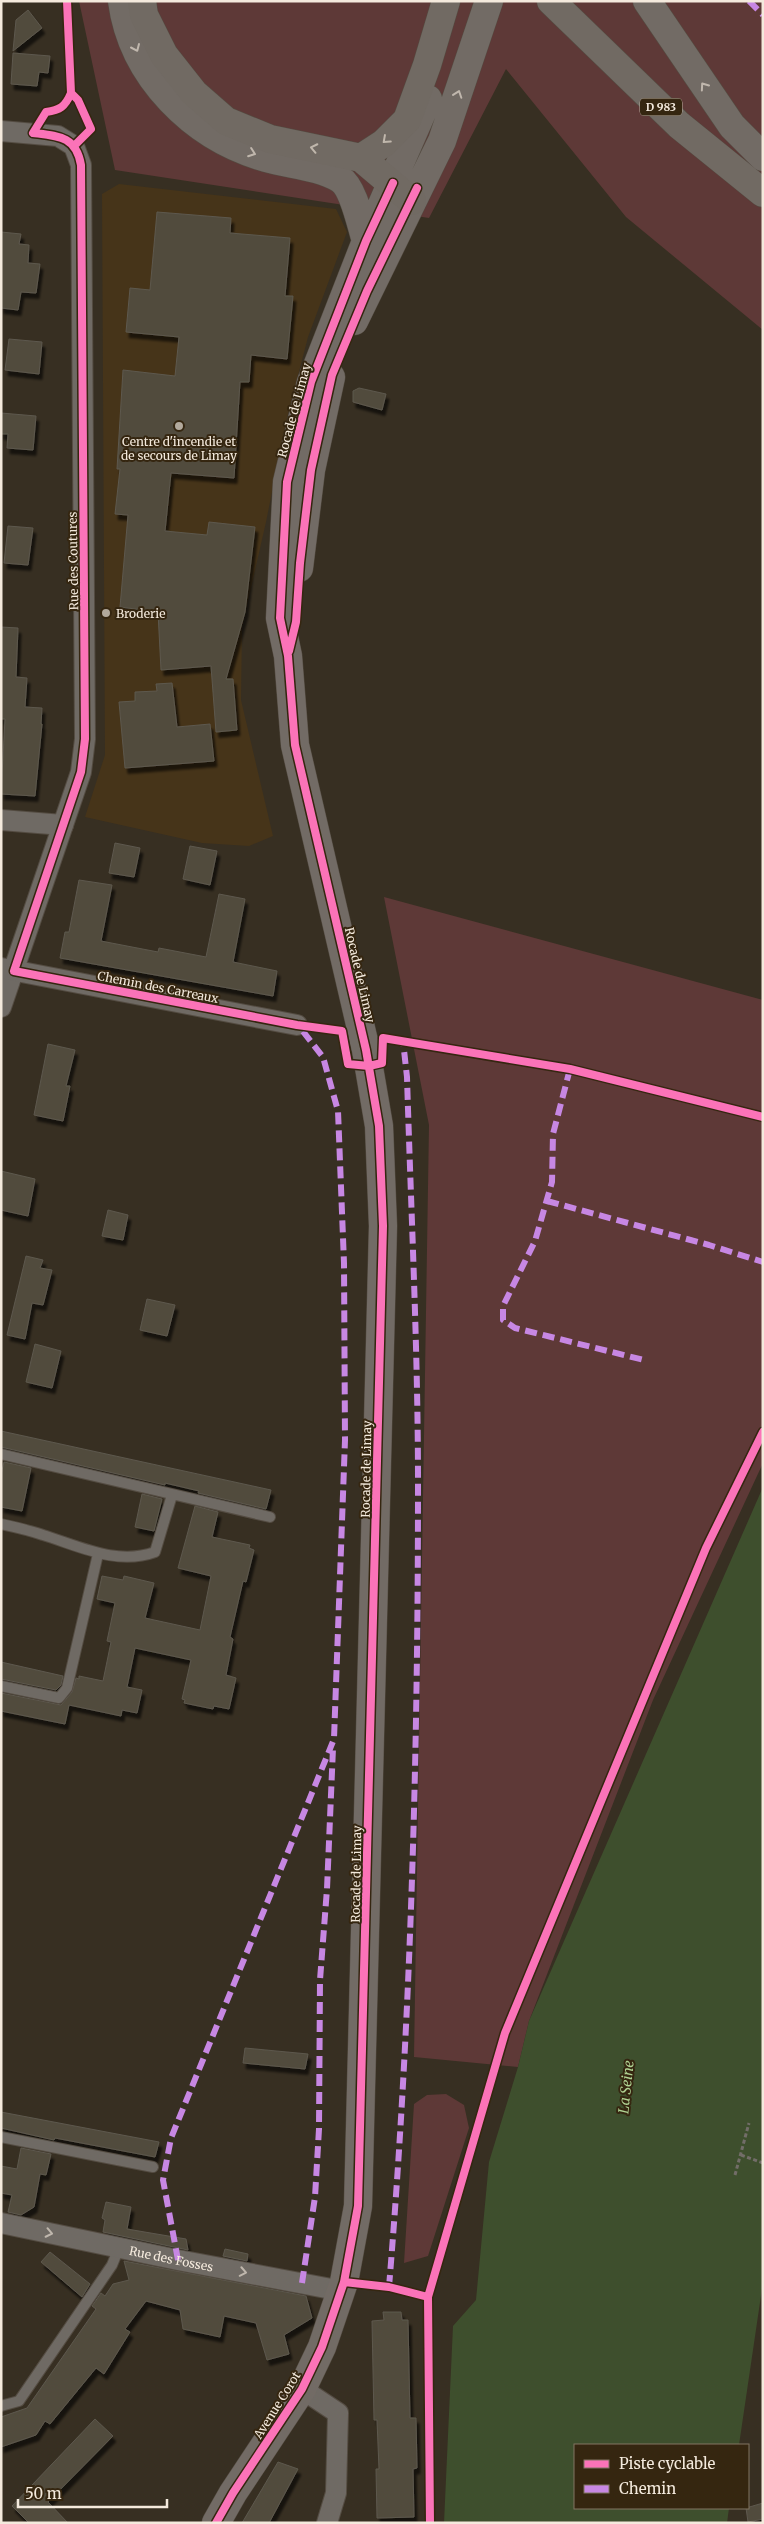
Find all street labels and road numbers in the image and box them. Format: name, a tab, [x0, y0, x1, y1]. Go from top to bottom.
road number: D 983	[640, 98, 682, 115]
street label: Rocade de Limay	[274, 361, 314, 459]
street label: Rue des Coutures	[65, 511, 81, 611]
street label: Rocade de Limay	[342, 926, 378, 1024]
street label: Chemin des Carreaux	[96, 968, 221, 1006]
street label: Rocade de Limay	[358, 1420, 374, 1518]
street label: Rocade de Limay	[348, 1825, 364, 1923]
street label: Rue des Fosses	[128, 2243, 215, 2274]
street label: Avenue Corot	[250, 2368, 304, 2442]

